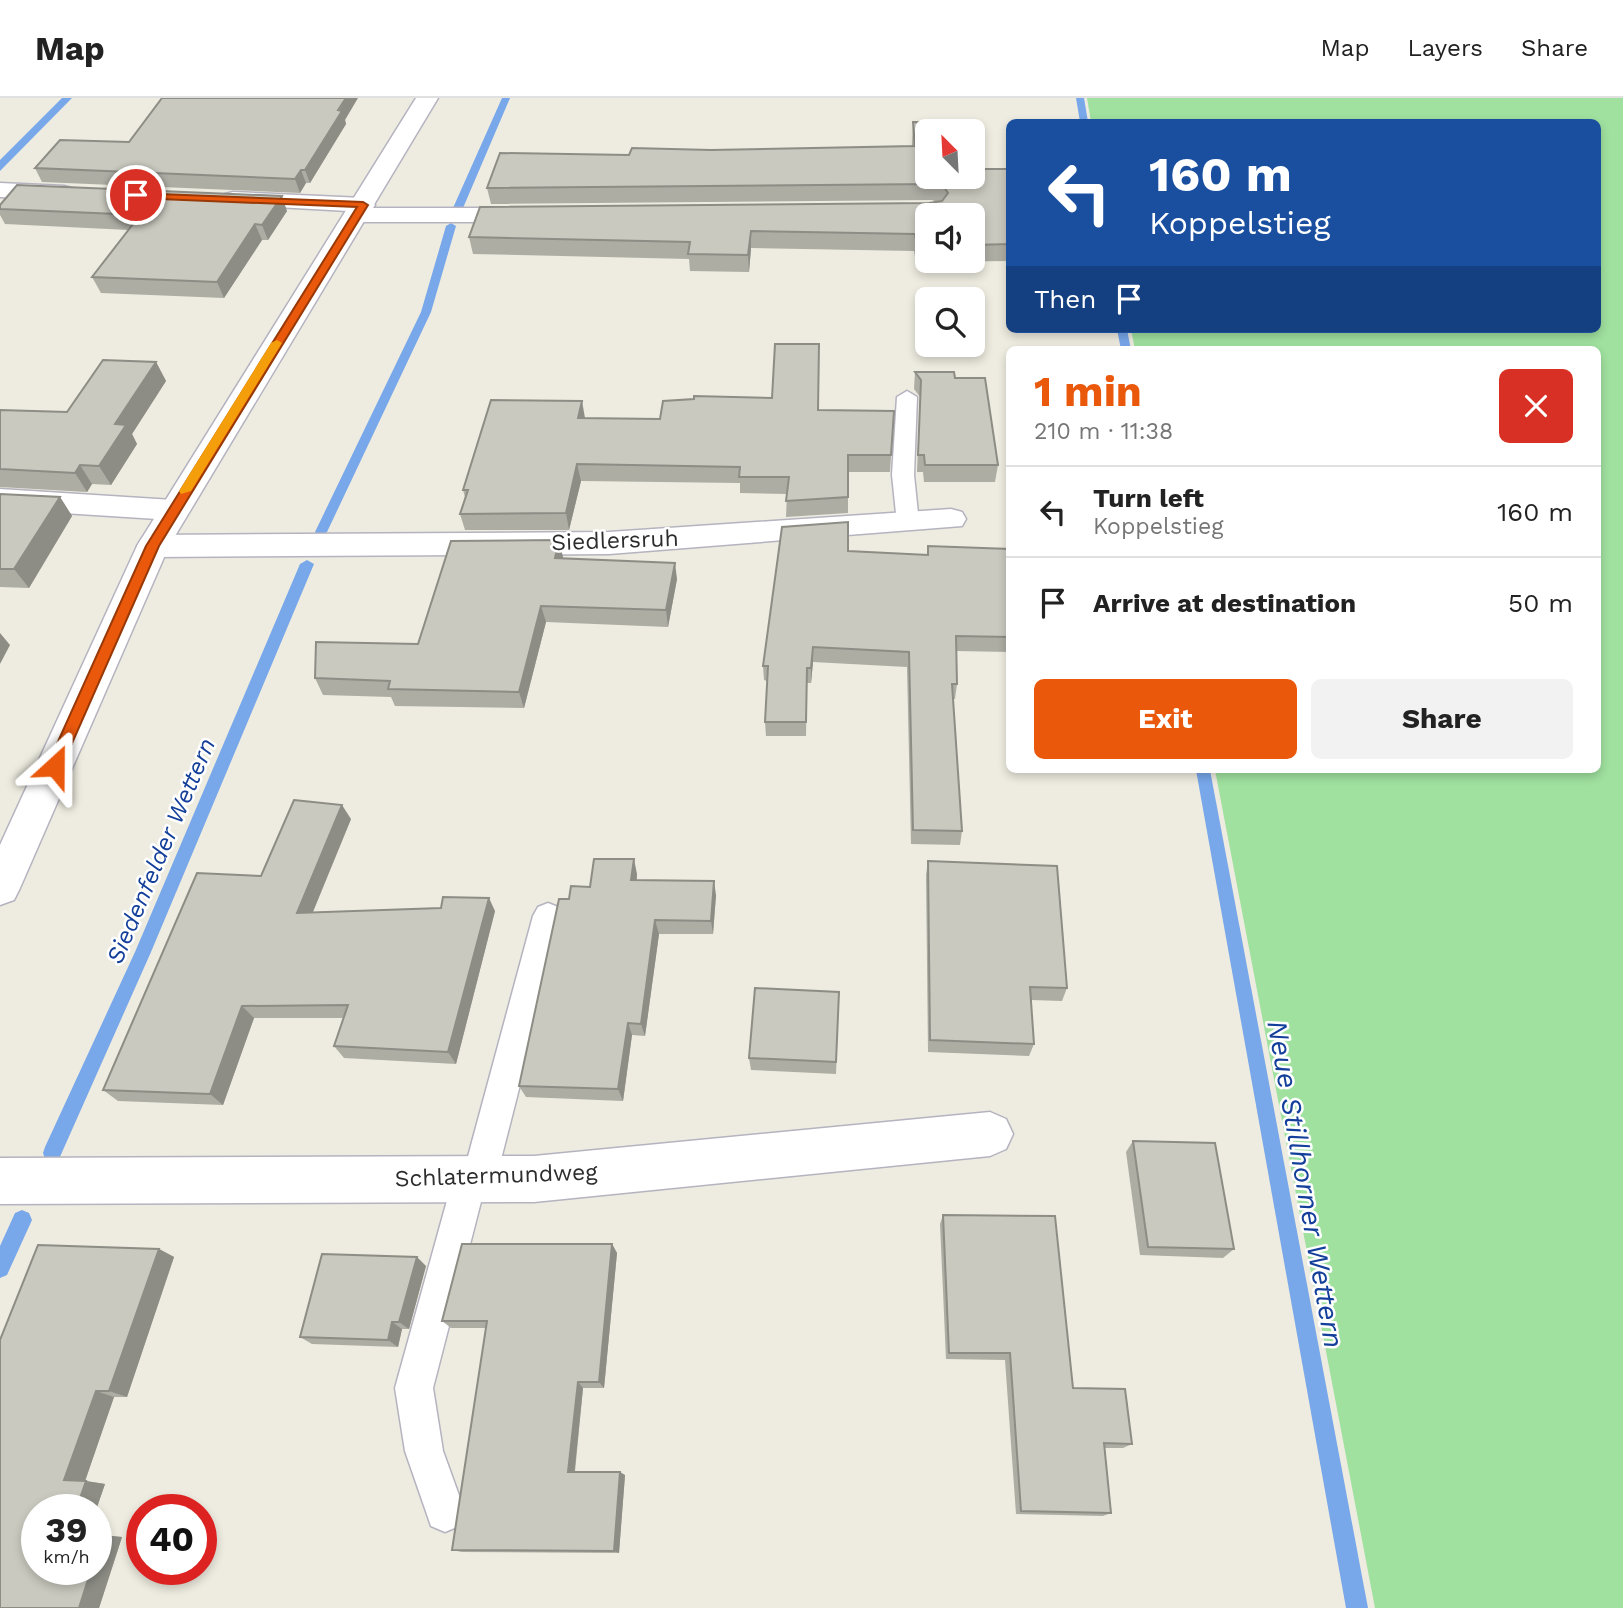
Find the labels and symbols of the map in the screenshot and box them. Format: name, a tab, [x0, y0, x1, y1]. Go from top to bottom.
north arrow	[915, 119, 985, 189]
pin	[106, 165, 166, 225]
street label: Siedlersruh	[551, 525, 679, 556]
position arrow	[18, 729, 92, 803]
water label: Siedenfelder Wettern	[101, 734, 221, 968]
water label: Neue Stillhorner Wettern	[1260, 1018, 1351, 1351]
street label: Schlatermundweg	[394, 1158, 599, 1193]
speed limit sign: 40	[126, 1494, 217, 1585]

